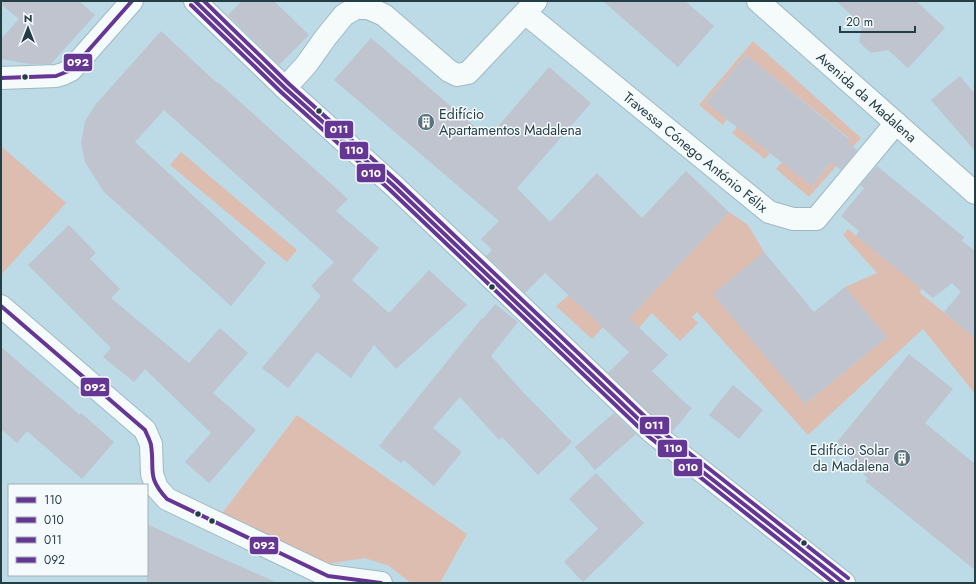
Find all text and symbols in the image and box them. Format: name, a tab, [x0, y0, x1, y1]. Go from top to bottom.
north arrow	[8, 8, 48, 48]
scale bar	[840, 8, 915, 34]
text: N	[24, 10, 32, 26]
text: 20 m	[846, 13, 873, 31]
street label: Avenida da Madalena	[812, 47, 921, 147]
line badge: 092	[63, 53, 93, 72]
text: 092	[67, 54, 89, 70]
unlabelled marker	[20, 72, 30, 82]
street label: Travessa Cónego António Félix	[619, 87, 772, 217]
place label: Edifício Apartamentos Madalena	[439, 104, 581, 140]
unlabelled marker	[314, 106, 324, 116]
building icon: Edifício Apartamentos Madalena	[416, 112, 436, 132]
line badge: 011	[324, 120, 354, 139]
text: 011	[330, 121, 348, 137]
line badge: 110	[339, 141, 369, 160]
text: 110	[345, 142, 363, 158]
line badge: 010	[356, 163, 386, 183]
text: 010	[361, 165, 381, 181]
unlabelled marker	[487, 282, 497, 292]
line badge: 092	[80, 377, 110, 397]
text: 092	[84, 379, 106, 395]
line badge: 011	[639, 416, 670, 435]
text: 011	[645, 417, 663, 433]
line badge: 110	[657, 439, 688, 458]
text: 110	[664, 440, 682, 456]
place label: Edifício Solar da Madalena	[810, 440, 889, 476]
building icon: Edifício Solar da Madalena	[892, 448, 912, 468]
line badge: 010	[673, 458, 703, 477]
text: 010	[678, 459, 698, 475]
legend	[8, 484, 148, 576]
text: 110	[44, 491, 62, 509]
unlabelled marker	[193, 509, 203, 519]
text: 010	[44, 511, 64, 529]
unlabelled marker	[207, 516, 217, 526]
text: 011	[44, 531, 62, 549]
line badge: 092	[249, 536, 279, 555]
text: 092	[253, 537, 275, 553]
unlabelled marker	[799, 538, 809, 548]
text: 092	[44, 551, 65, 569]

